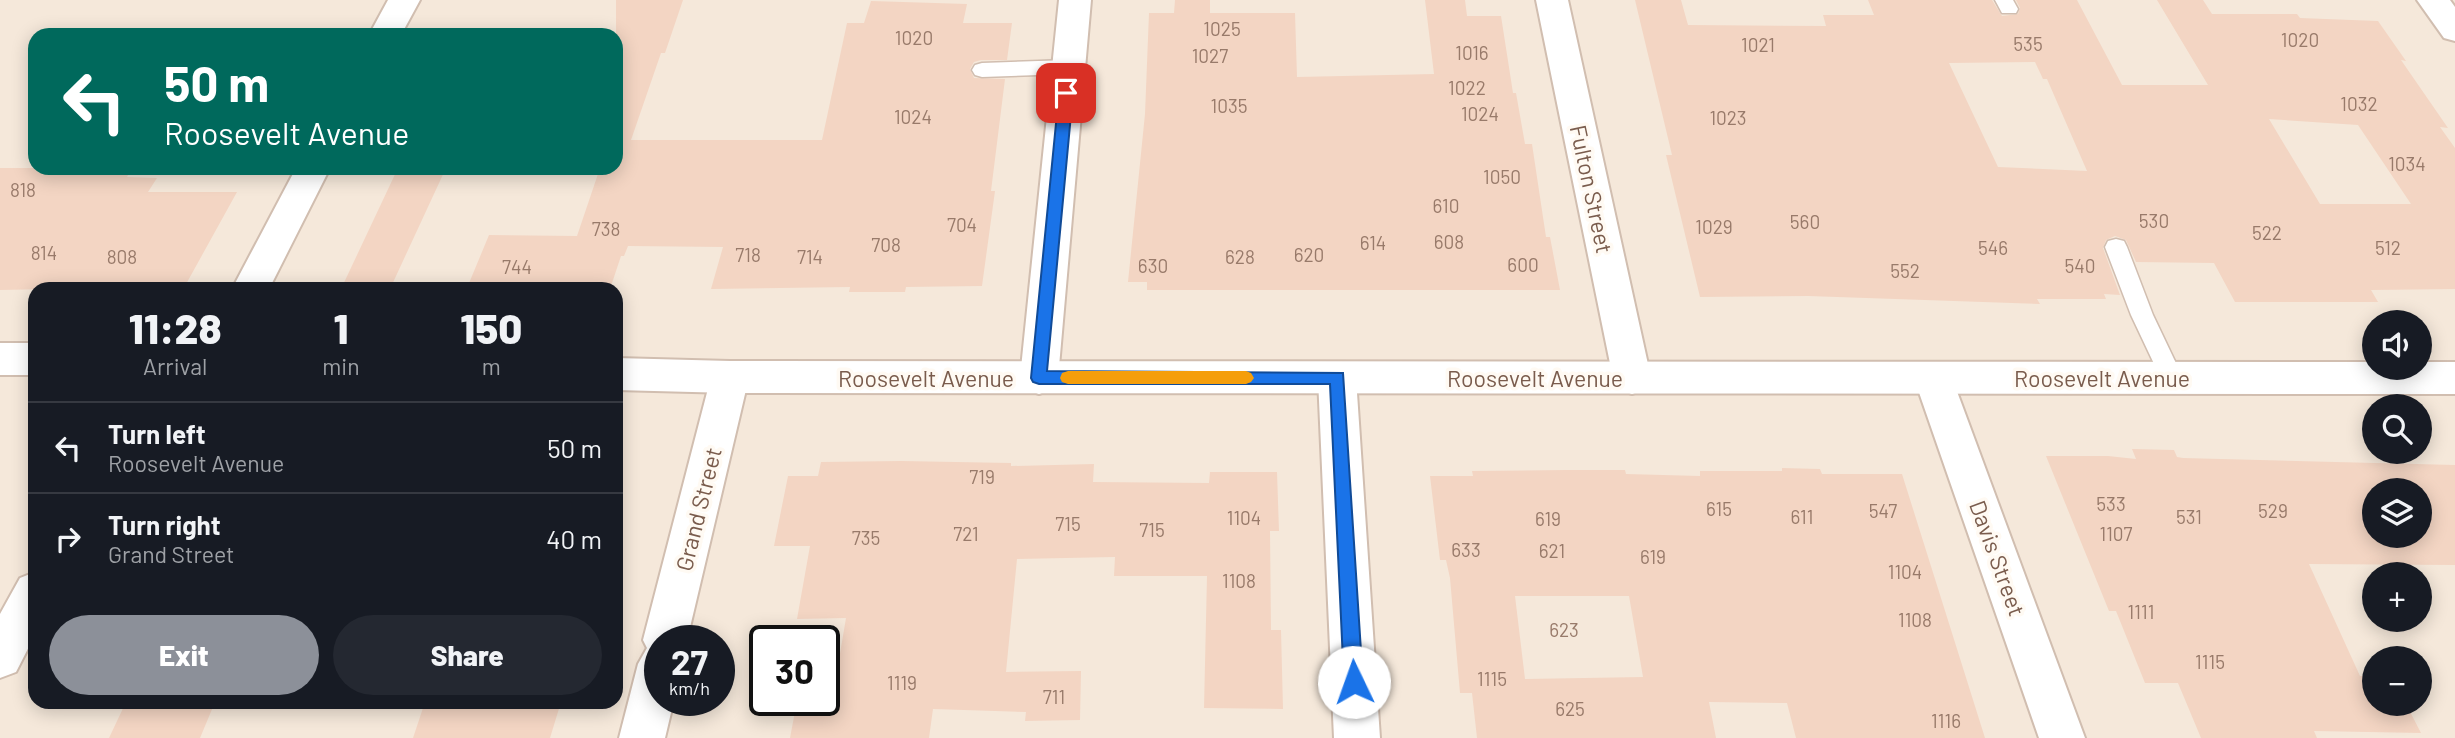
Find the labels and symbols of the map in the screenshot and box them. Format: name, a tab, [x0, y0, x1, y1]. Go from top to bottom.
house number: 1025	[1203, 17, 1241, 40]
house number: 1020	[895, 26, 933, 49]
house number: 1020	[2281, 28, 2319, 51]
house number: 535	[2013, 32, 2043, 55]
house number: 1021	[1741, 33, 1775, 56]
house number: 1016	[1455, 41, 1489, 64]
house number: 1027	[1192, 44, 1228, 67]
pin	[1036, 63, 1096, 123]
house number: 1022	[1448, 76, 1486, 99]
house number: 1032	[2340, 92, 2378, 115]
house number: 1035	[1211, 94, 1247, 117]
house number: 1024	[1461, 102, 1499, 125]
house number: 1024	[894, 105, 932, 128]
house number: 1023	[1709, 106, 1747, 129]
street label: Fulton Street	[1565, 122, 1619, 256]
house number: 1034	[2388, 152, 2426, 175]
house number: 1050	[1483, 165, 1521, 188]
house number: 818	[10, 178, 36, 201]
house number: 610	[1433, 194, 1459, 217]
house number: 530	[2139, 209, 2169, 232]
house number: 560	[1790, 210, 1820, 233]
house number: 704	[947, 213, 977, 236]
house number: 1029	[1695, 215, 1733, 238]
house number: 738	[592, 217, 620, 240]
house number: 522	[2252, 221, 2282, 244]
house number: 608	[1434, 230, 1464, 253]
house number: 614	[1360, 231, 1386, 254]
house number: 708	[871, 233, 901, 256]
house number: 546	[1978, 236, 2008, 259]
house number: 512	[2375, 236, 2401, 259]
house number: 814	[31, 241, 57, 264]
house number: 718	[735, 243, 761, 266]
house number: 620	[1294, 243, 1324, 266]
house number: 808	[107, 245, 137, 268]
house number: 714	[797, 245, 823, 268]
house number: 628	[1225, 245, 1255, 268]
house number: 600	[1507, 253, 1539, 276]
house number: 630	[1138, 254, 1168, 277]
house number: 540	[2065, 254, 2095, 277]
house number: 744	[502, 255, 532, 278]
house number: 552	[1890, 259, 1920, 282]
street label: Roosevelt Avenue	[838, 364, 1014, 392]
street label: Roosevelt Avenue	[1447, 364, 1623, 392]
street label: Roosevelt Avenue	[2014, 364, 2190, 392]
street label: Grand Street	[669, 444, 727, 574]
house number: 719	[969, 465, 995, 488]
house number: 533	[2096, 492, 2126, 515]
street label: Davis Street	[1964, 496, 2032, 620]
house number: 615	[1706, 497, 1732, 520]
house number: 547	[1869, 499, 1897, 522]
house number: 529	[2258, 499, 2288, 522]
house number: 611	[1791, 505, 1813, 528]
house number: 531	[2176, 505, 2202, 528]
house number: 1104	[1227, 506, 1261, 529]
house number: 619	[1535, 507, 1561, 530]
house number: 715	[1055, 512, 1081, 535]
house number: 715	[1139, 518, 1165, 541]
house number: 721	[953, 522, 979, 545]
house number: 1107	[2099, 522, 2133, 545]
house number: 735	[852, 526, 880, 549]
house number: 633	[1451, 538, 1481, 561]
house number: 621	[1539, 539, 1565, 562]
house number: 619	[1640, 545, 1666, 568]
house number: 1104	[1888, 560, 1922, 583]
house number: 1108	[1222, 569, 1256, 592]
house number: 1111	[2128, 600, 2154, 623]
house number: 1108	[1898, 608, 1932, 631]
house number: 623	[1549, 618, 1579, 641]
speed limit sign: 30	[749, 625, 840, 716]
position arrow	[1317, 645, 1391, 719]
house number: 1115	[2195, 650, 2225, 673]
house number: 1115	[1477, 667, 1507, 690]
house number: 1119	[887, 671, 917, 694]
house number: 711	[1043, 685, 1065, 708]
house number: 625	[1555, 697, 1585, 720]
house number: 1116	[1931, 709, 1961, 732]

